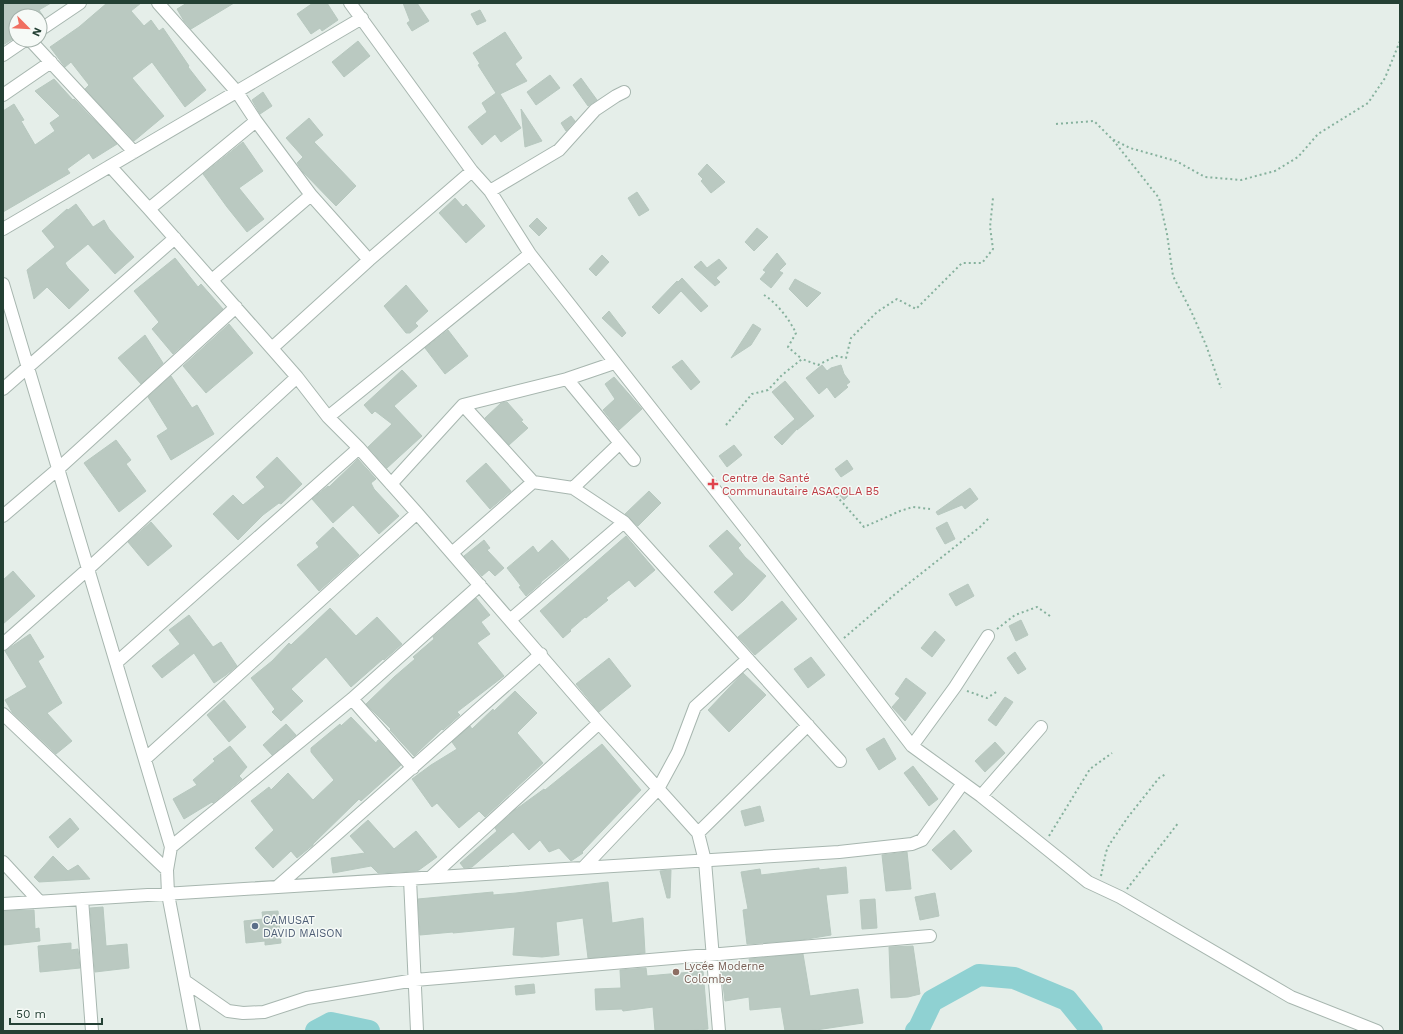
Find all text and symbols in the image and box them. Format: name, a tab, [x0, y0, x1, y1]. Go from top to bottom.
north arrow	[8, 8, 48, 48]
text: N	[29, 25, 44, 38]
place label: Centre de Santé Communautaire ASACOLA B5	[722, 472, 879, 498]
marker: Centre de Santé Communautaire ASACOLA B5	[707, 478, 719, 490]
place label: CAMUSAT DAVID MAISON	[263, 914, 343, 940]
marker: CAMUSAT DAVID MAISON	[250, 921, 260, 931]
place label: Lycée Moderne Colombe	[684, 960, 765, 986]
marker: Lycée Moderne Colombe	[671, 967, 681, 977]
scale bar	[10, 1000, 102, 1026]
text: 50 m	[16, 1007, 46, 1021]

